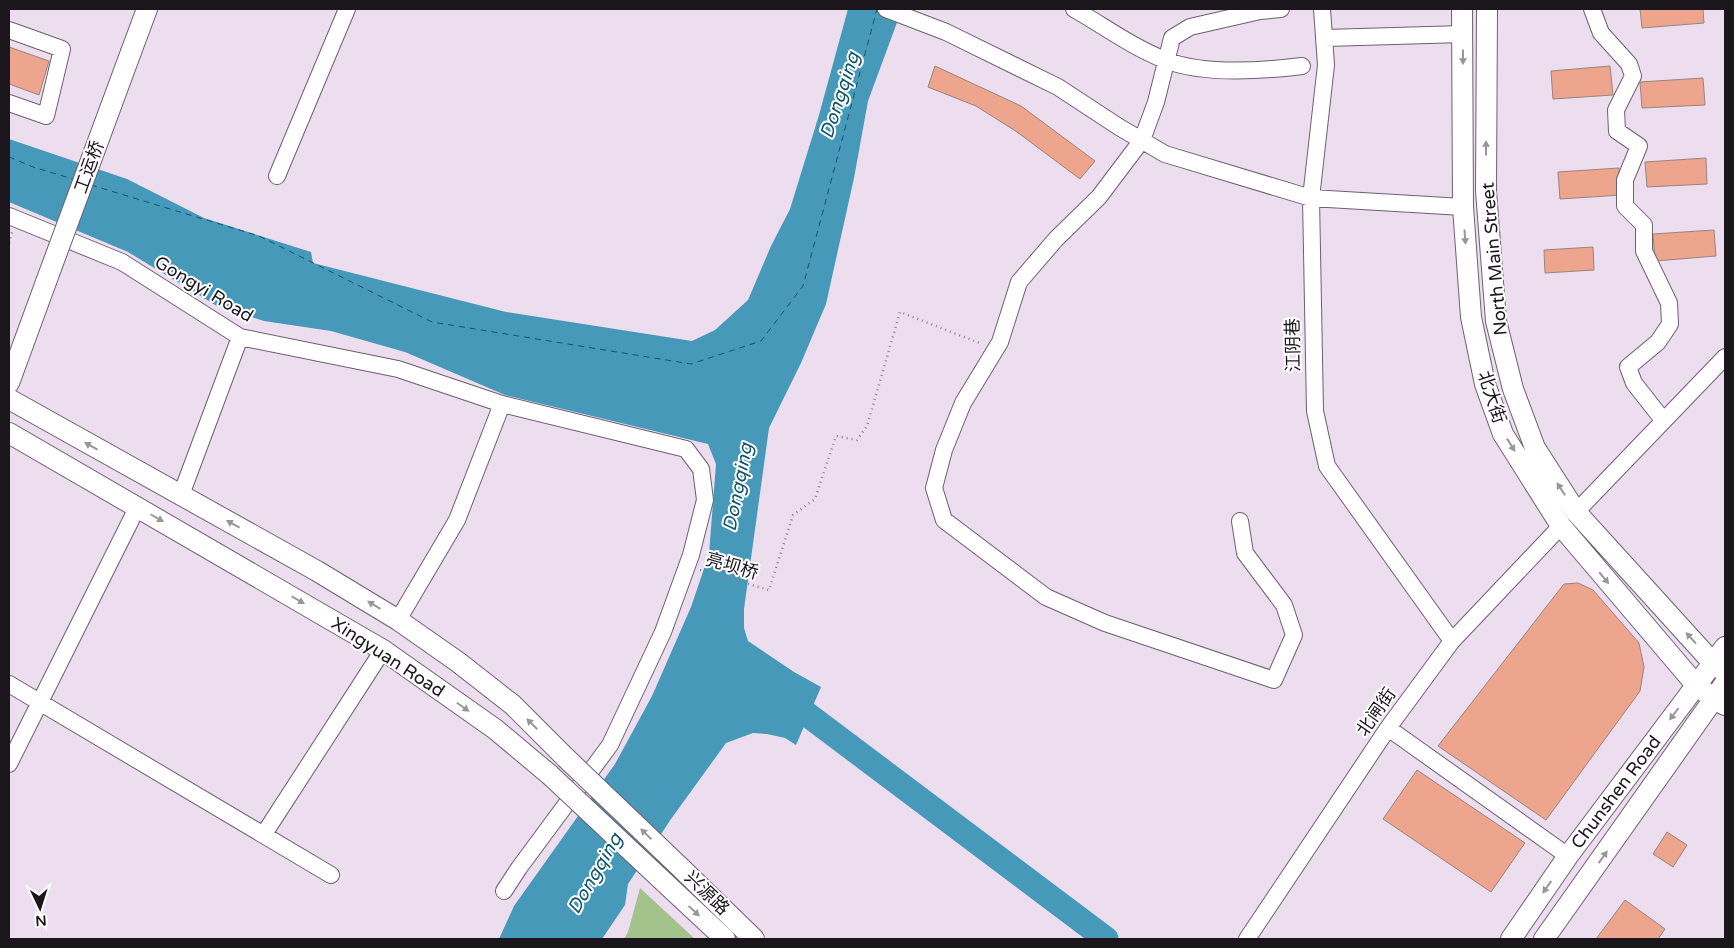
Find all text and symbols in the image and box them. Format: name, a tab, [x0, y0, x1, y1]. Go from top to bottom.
water label: Dongqing	[816, 48, 865, 141]
one-way arrow	[1459, 50, 1467, 66]
street label: 工运桥	[69, 138, 109, 196]
one-way arrow	[1482, 140, 1490, 156]
street label: North Main Street	[1476, 181, 1512, 336]
one-way arrow	[1462, 230, 1470, 246]
street label: Gongyi Road	[151, 251, 257, 327]
street label: 江阴巷	[1282, 318, 1304, 372]
street label: 北大街	[1473, 368, 1511, 426]
one-way arrow	[1506, 439, 1515, 452]
water label: Dongqing	[719, 440, 757, 533]
one-way arrow	[85, 441, 98, 450]
one-way arrow	[1557, 482, 1566, 496]
one-way arrow	[151, 513, 164, 522]
one-way arrow	[227, 520, 240, 529]
street label: 亮坝桥	[703, 548, 761, 584]
one-way arrow	[1599, 571, 1610, 584]
one-way arrow	[291, 595, 304, 604]
one-way arrow	[368, 601, 381, 610]
street label: Xingyuan Road	[327, 612, 449, 702]
one-way arrow	[1685, 632, 1696, 645]
street label: 北闸街	[1352, 684, 1400, 740]
one-way arrow	[457, 702, 470, 712]
one-way arrow	[1669, 707, 1680, 720]
one-way arrow	[526, 718, 538, 730]
street label: Chunshen Road	[1566, 731, 1666, 853]
water label: Dongqing	[563, 828, 627, 918]
one-way arrow	[640, 828, 652, 840]
one-way arrow	[1598, 850, 1608, 863]
street label: 兴源路	[680, 866, 734, 920]
one-way arrow	[1542, 880, 1552, 894]
north arrow	[15, 883, 65, 933]
one-way arrow	[688, 905, 700, 917]
text: N	[35, 912, 47, 929]

